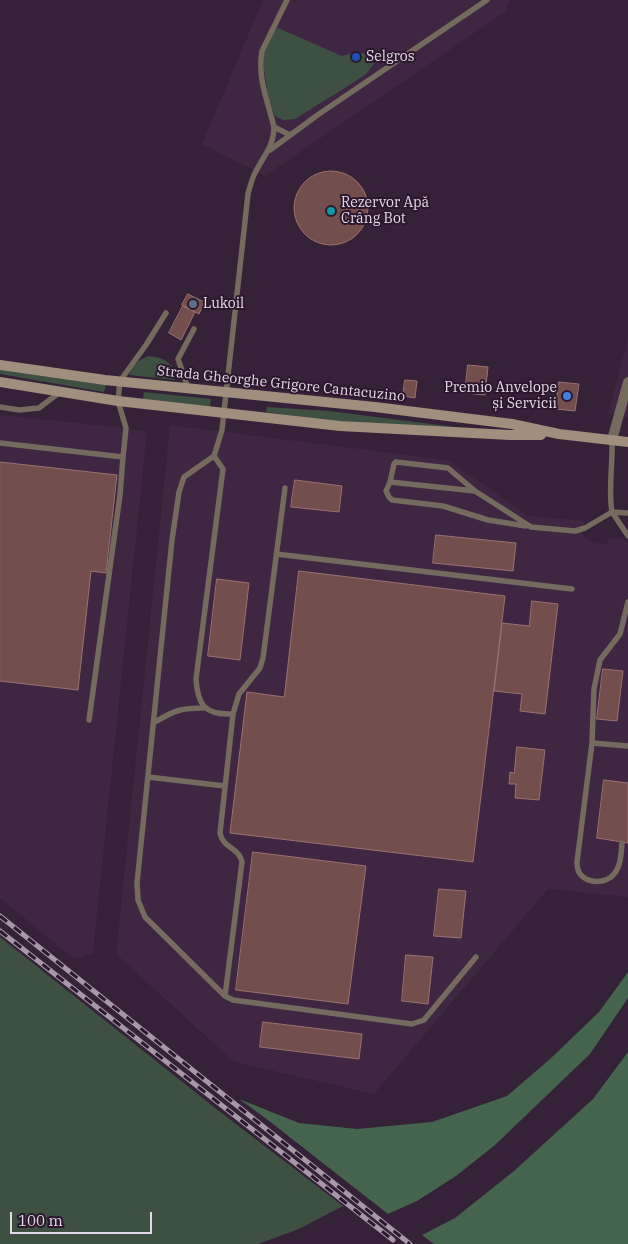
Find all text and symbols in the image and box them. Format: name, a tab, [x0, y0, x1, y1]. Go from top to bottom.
place label: Selgros	[366, 49, 414, 65]
marker: Selgros	[350, 51, 362, 63]
place label: Rezervor Apă Crâng Bot	[341, 195, 429, 228]
marker: Rezervor Apă Crâng Bot	[325, 205, 337, 217]
place label: Lukoil	[203, 296, 244, 312]
marker: Lukoil	[187, 298, 199, 310]
street label: Strada Gheorghe Grigore Cantacuzino	[156, 363, 406, 405]
place label: Premio Anvelope și Servicii	[444, 380, 557, 412]
marker: Premio Anvelope și Servicii	[561, 390, 573, 402]
scale bar	[12, 1202, 155, 1234]
text: 100 m	[18, 1211, 63, 1230]

